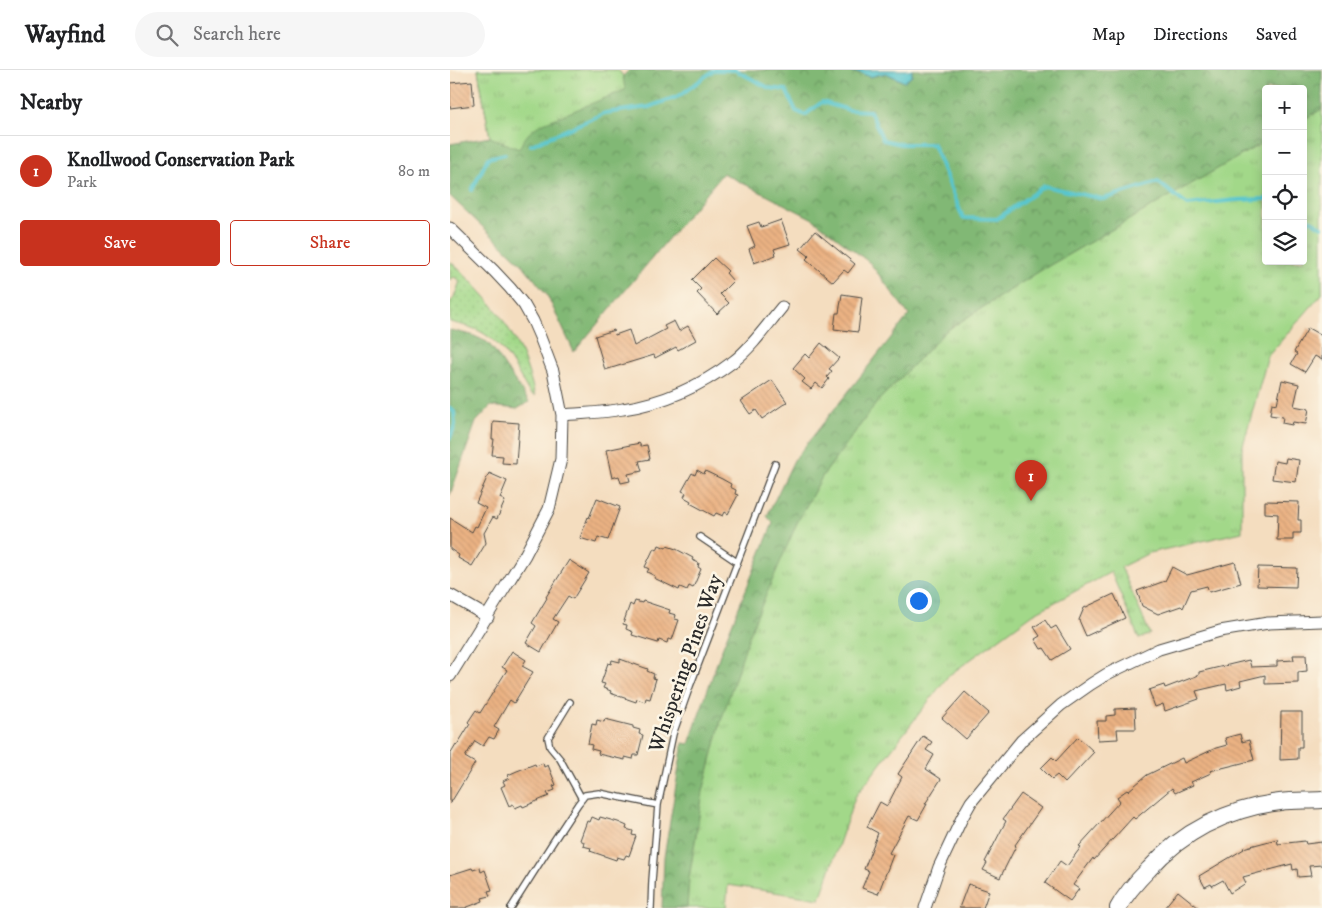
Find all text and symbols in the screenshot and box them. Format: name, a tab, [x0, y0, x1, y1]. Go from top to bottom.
search box	[135, 12, 485, 57]
text: Wayfind	[25, 20, 105, 50]
icon: search	[153, 21, 181, 49]
text: Search here	[193, 23, 281, 46]
text: Map	[1092, 24, 1125, 46]
text: Directions	[1153, 24, 1228, 46]
text: Saved	[1256, 24, 1297, 46]
map controls	[1262, 85, 1307, 265]
button: +	[1262, 85, 1307, 130]
text: Nearby	[20, 90, 82, 116]
button: −	[1262, 130, 1307, 175]
text: Knollwood Conservation Park	[67, 149, 294, 172]
text: 1	[33, 161, 39, 181]
text: 80 m	[398, 161, 430, 181]
text: Park	[67, 172, 97, 192]
button: locate	[1262, 175, 1307, 220]
button: Save	[20, 220, 220, 266]
button: Share	[230, 220, 430, 266]
button: layers	[1262, 220, 1307, 265]
pin: 1	[1015, 460, 1047, 501]
street label: Whispering Pines Way	[643, 570, 729, 757]
your location	[906, 588, 932, 614]

